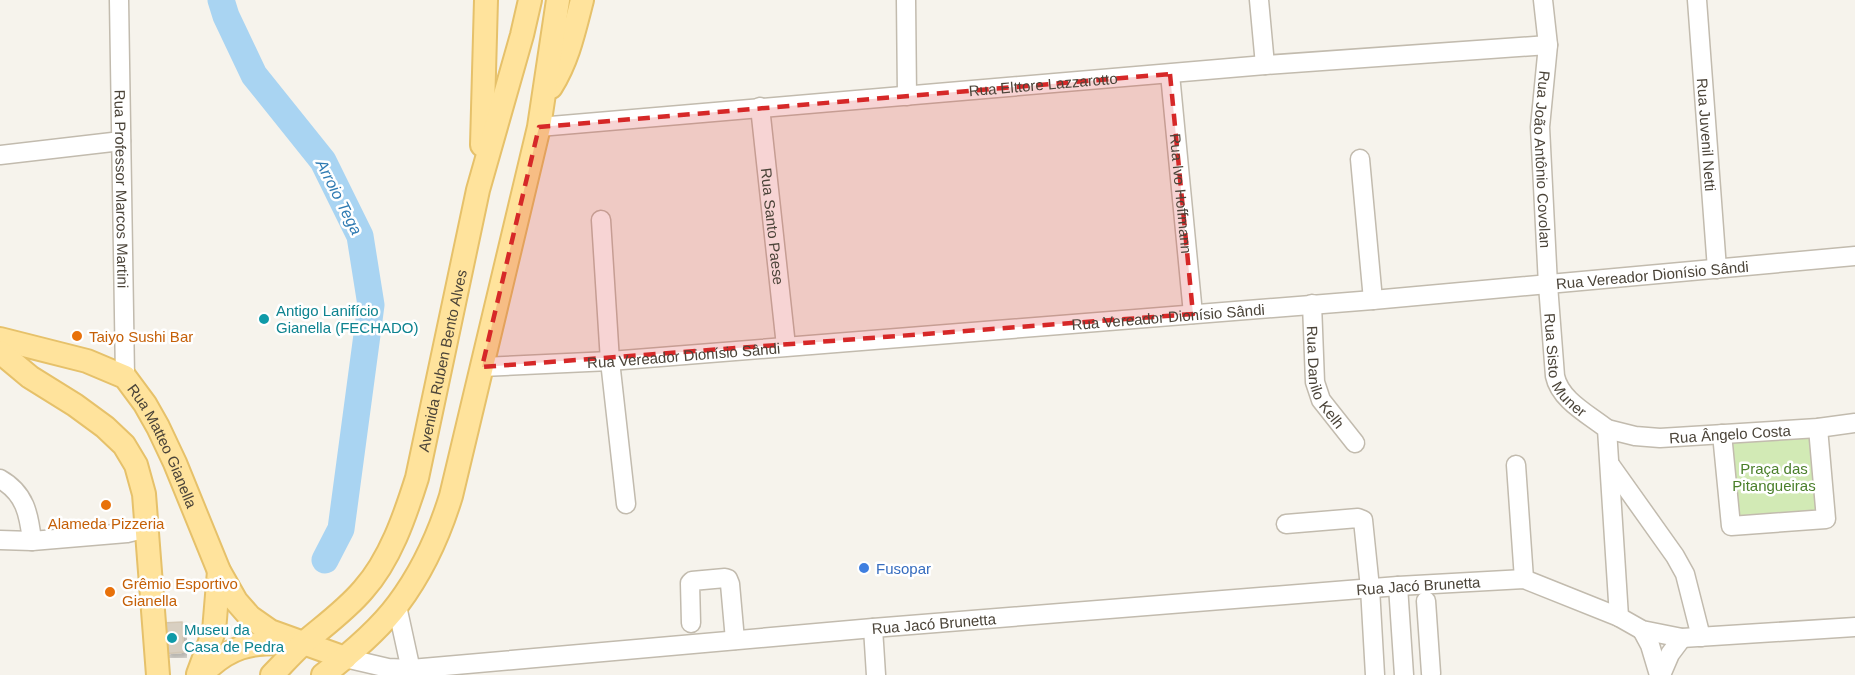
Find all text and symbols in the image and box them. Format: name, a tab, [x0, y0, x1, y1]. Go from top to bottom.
street label: Rua Elttore Lazzarotto	[968, 69, 1118, 99]
street label: Rua João Antônio Covolan	[1531, 70, 1555, 248]
street label: Rua Juvenil Netti	[1694, 77, 1720, 192]
street label: Rua Professor Marcos Martini	[112, 90, 132, 288]
street label: Rua Ivo Hoffmann	[1167, 133, 1196, 254]
water label: Arroio Tega	[312, 156, 365, 238]
street label: Rua Santo Paese	[758, 167, 788, 286]
street label: Rua Vereador Dionísio Sândi	[1555, 257, 1749, 292]
street label: Avenida Ruben Bento Alves	[414, 268, 469, 453]
street label: Rua Vereador Dionísio Sândi	[1071, 300, 1265, 333]
place label: Antigo Lanifício Gianella (FECHADO)	[276, 302, 419, 336]
marker: Antigo Lanifício Gianella (FECHADO)	[257, 312, 271, 326]
street label: Rua Sisto Muner	[1542, 313, 1590, 420]
street label: Rua Danilo Kelh	[1304, 325, 1348, 431]
place label: Taiyo Sushi Bar	[89, 328, 193, 345]
marker: Taiyo Sushi Bar	[70, 329, 84, 343]
street label: Rua Vereador Dionísio Sândi	[587, 339, 781, 371]
street label: Rua Matteo Gianella	[124, 380, 201, 511]
street label: Rua Ângelo Costa	[1669, 421, 1792, 446]
park label: Praça das Pitangueiras	[1732, 460, 1816, 494]
marker: Alameda Pizzeria	[99, 498, 113, 512]
place label: Alameda Pizzeria	[48, 515, 165, 532]
place label: Fusopar	[876, 560, 931, 577]
marker: Fusopar	[857, 561, 871, 575]
street label: Rua Jacó Brunetta	[1356, 573, 1481, 598]
place label: Grêmio Esportivo Gianella	[122, 575, 238, 609]
marker: Grêmio Esportivo Gianella	[103, 585, 117, 599]
street label: Rua Jacó Brunetta	[871, 610, 997, 637]
place label: Museu da Casa de Pedra	[184, 621, 285, 655]
marker: Museu da Casa de Pedra	[165, 631, 179, 645]

